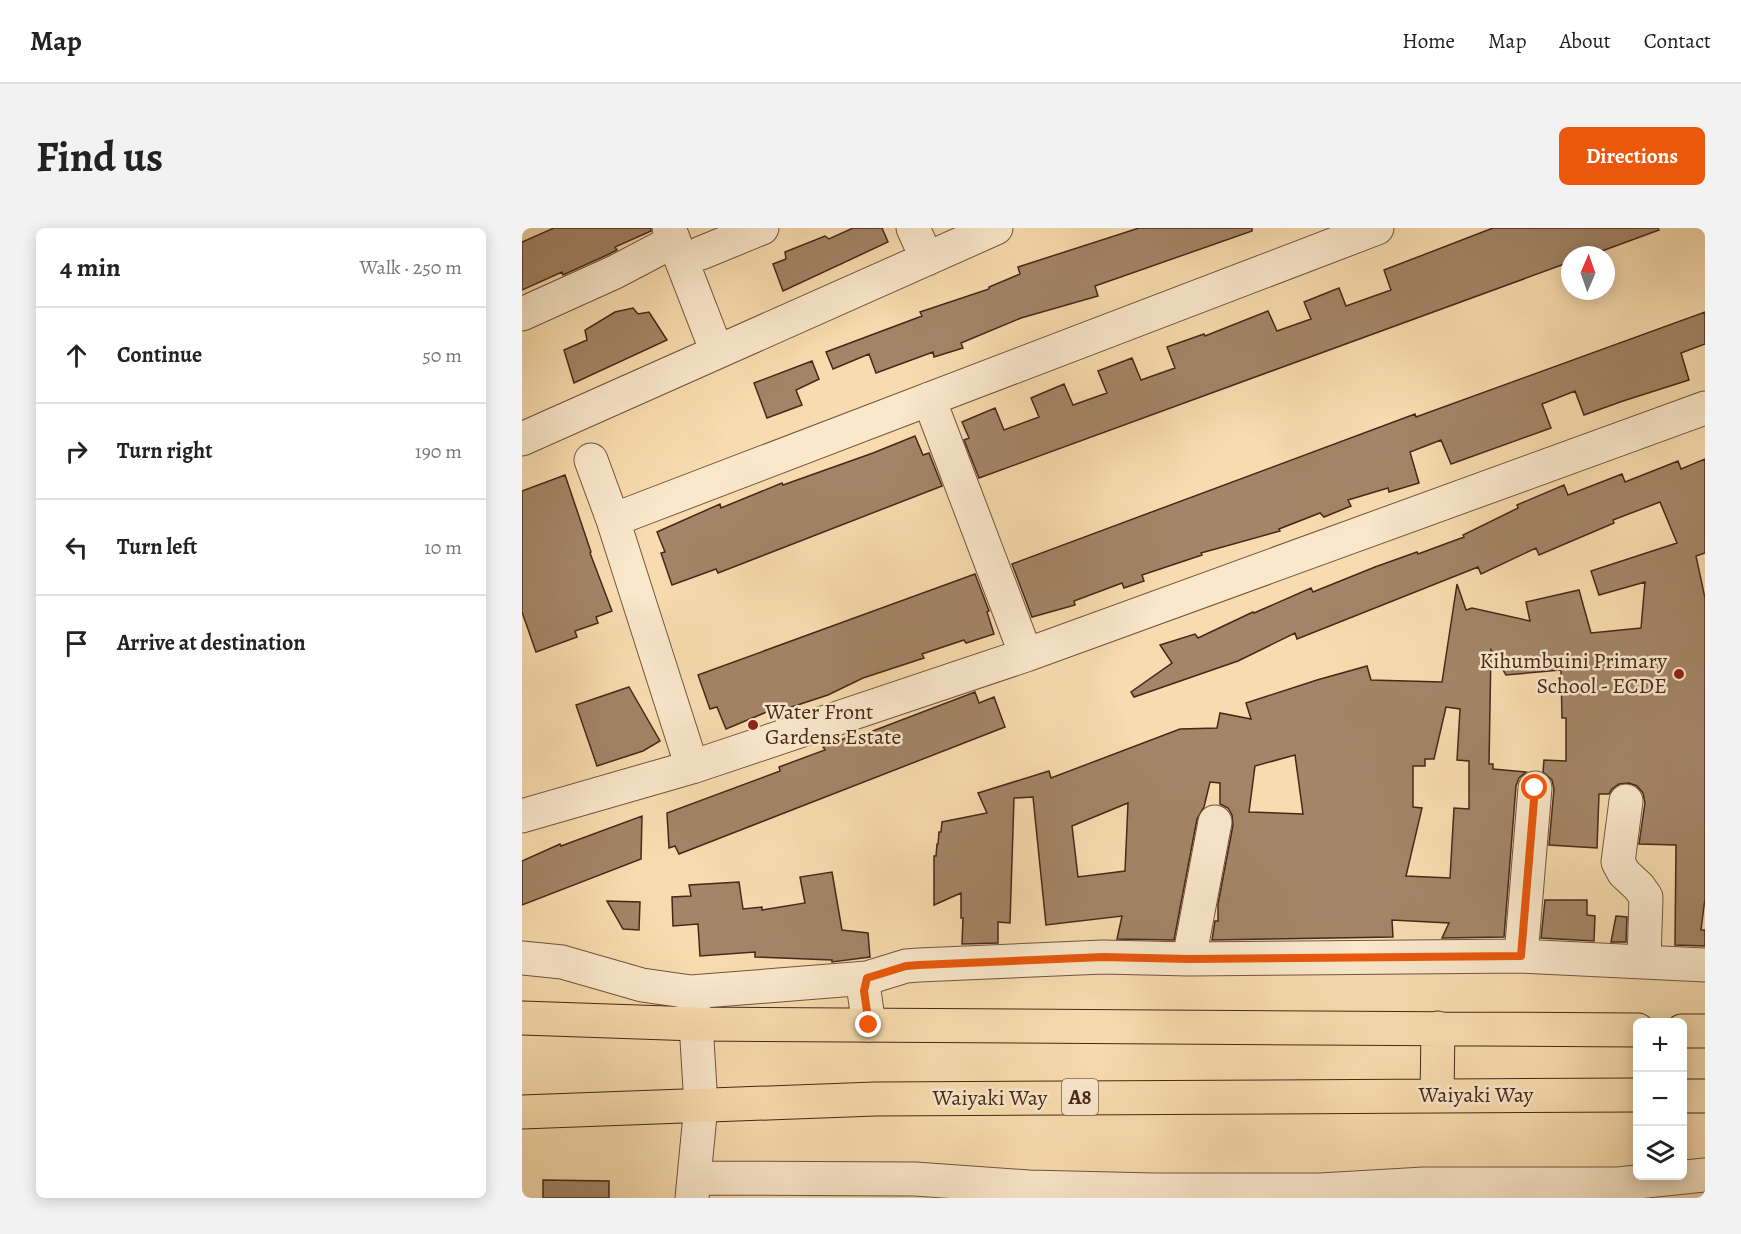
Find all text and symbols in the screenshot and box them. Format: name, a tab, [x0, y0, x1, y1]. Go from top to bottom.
text: Map	[30, 22, 82, 60]
text: Home	[1402, 27, 1455, 55]
text: Map	[1488, 27, 1526, 55]
text: About	[1559, 27, 1611, 55]
text: Contact	[1644, 27, 1711, 55]
button: Directions	[1559, 127, 1705, 185]
text: Find us	[36, 128, 163, 185]
north arrow	[1561, 246, 1615, 300]
text: 4 min	[60, 250, 121, 285]
text: Walk · 250 m	[360, 254, 462, 281]
icon: ahead	[60, 339, 93, 372]
text: Continue	[117, 340, 202, 370]
text: 50 m	[422, 342, 462, 369]
icon: right	[60, 435, 93, 468]
text: Turn right	[117, 436, 213, 466]
text: 190 m	[415, 438, 462, 465]
icon: left	[60, 531, 93, 564]
text: Turn left	[117, 532, 197, 562]
text: 10 m	[424, 534, 462, 561]
icon: arrive	[60, 627, 93, 660]
text: Arrive at destination	[117, 628, 306, 658]
place label: Kihumbuini Primary School - ECDE	[1479, 646, 1667, 701]
marker: Kihumbuini Primary School - ECDE	[1672, 667, 1686, 681]
place label: Water Front Gardens Estate	[764, 697, 901, 752]
marker: Water Front Gardens Estate	[746, 718, 760, 732]
route start	[1521, 774, 1547, 800]
route end	[855, 1011, 881, 1037]
map controls	[1633, 1018, 1687, 1180]
button: +	[1633, 1018, 1687, 1072]
button: −	[1633, 1072, 1687, 1126]
road number: A8	[1062, 1079, 1098, 1115]
street label: Waiyaki Way	[1418, 1080, 1534, 1110]
street label: Waiyaki Way	[932, 1083, 1048, 1113]
button: layers	[1633, 1126, 1687, 1180]

